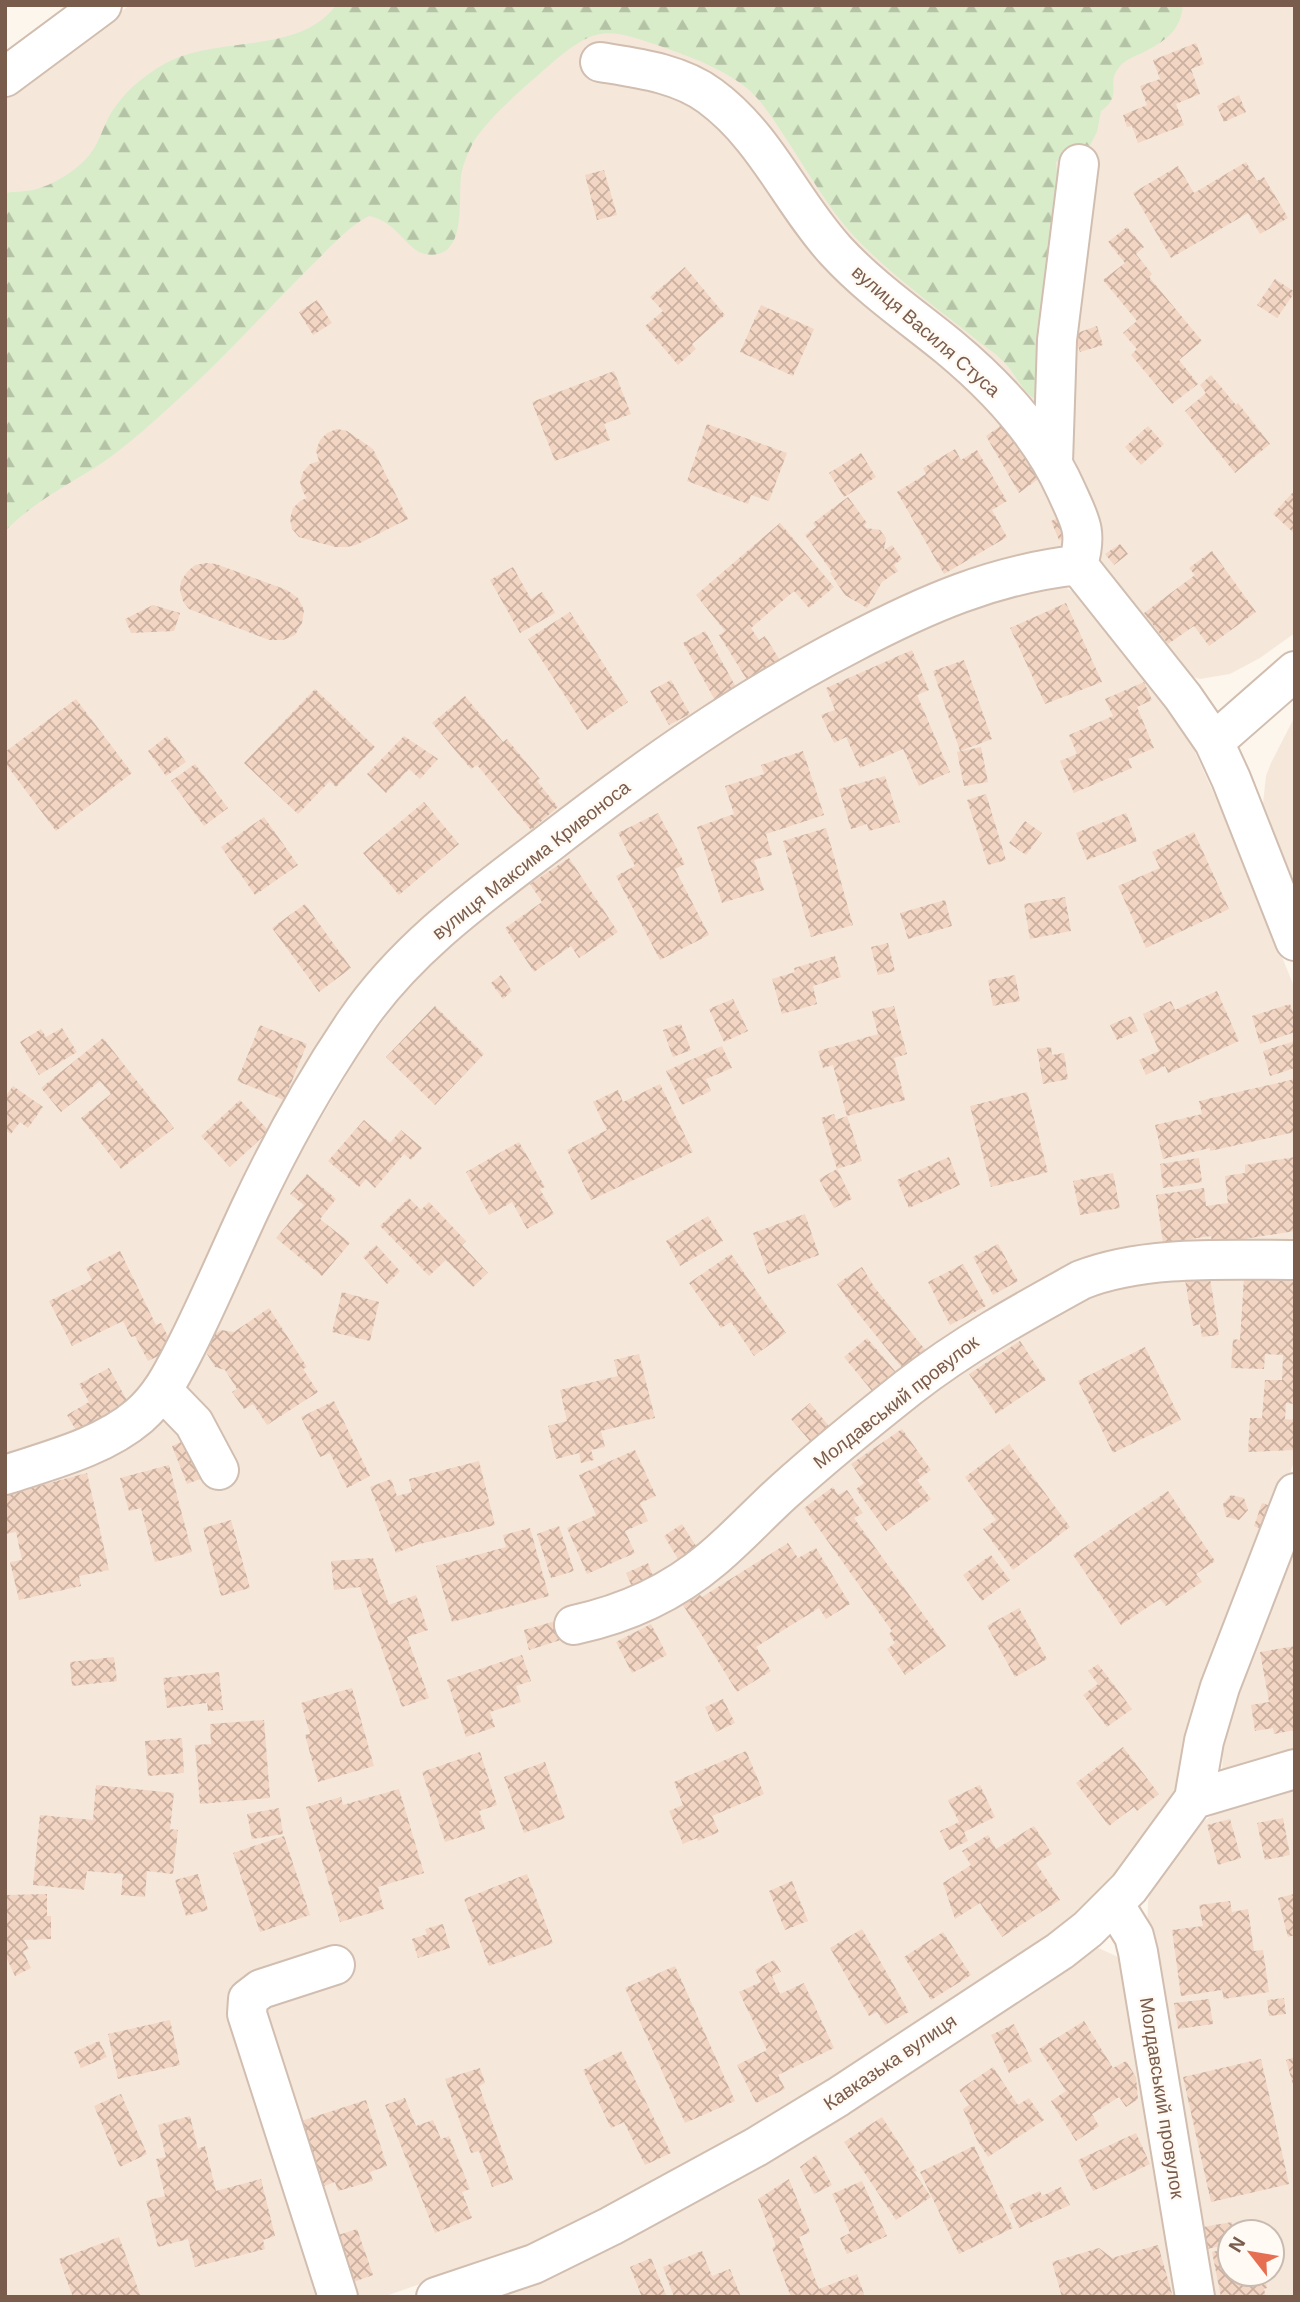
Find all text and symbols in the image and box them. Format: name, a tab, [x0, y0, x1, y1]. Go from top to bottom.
street label: вулиця Василя Стуса	[848, 261, 1004, 401]
street label: вулиця Максима Кривоноса	[428, 776, 634, 944]
street label: Молдавський провулок	[809, 1331, 983, 1473]
street label: Молдавський провулок	[1136, 1996, 1188, 2201]
street label: Кавказька вулиця	[820, 2010, 960, 2114]
north arrow	[1216, 2218, 1286, 2288]
text: N	[1224, 2233, 1249, 2256]

